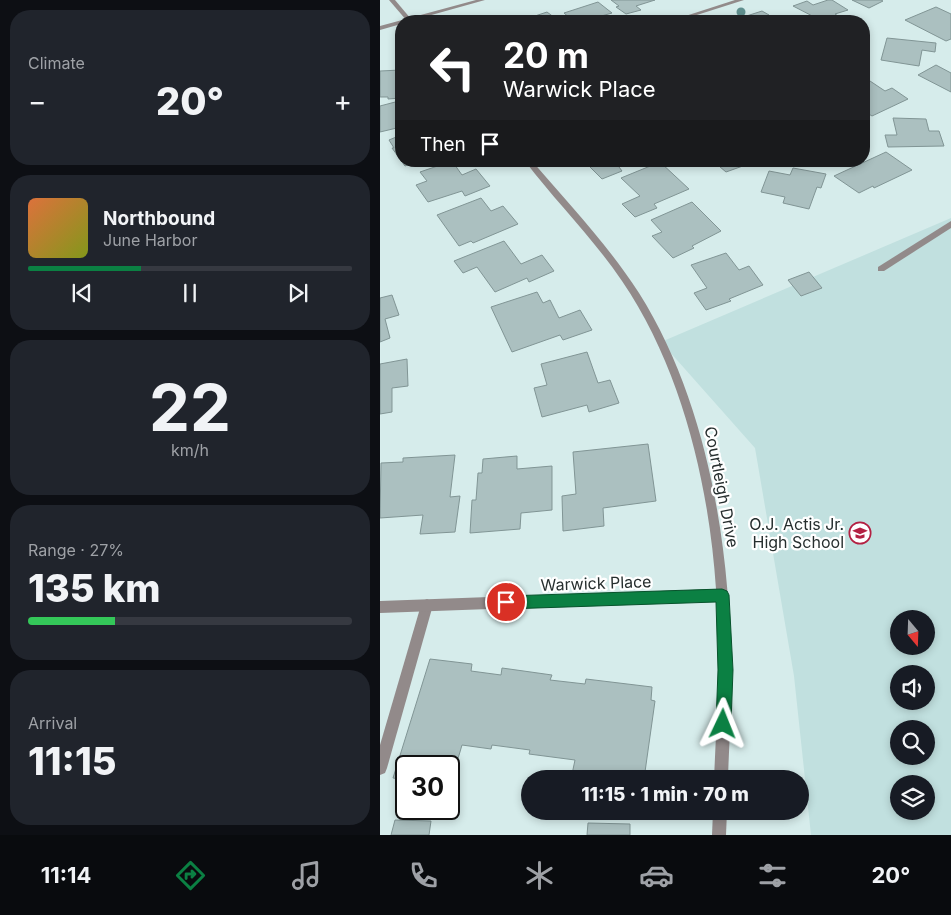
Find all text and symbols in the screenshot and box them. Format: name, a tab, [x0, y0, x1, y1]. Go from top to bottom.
text: 20 m	[503, 34, 589, 76]
icon: left	[420, 35, 485, 100]
text: Climate	[28, 53, 85, 73]
text: Warwick Place	[503, 76, 656, 102]
text: 20°	[156, 78, 224, 124]
text: −	[28, 84, 47, 118]
text: +	[333, 84, 352, 118]
icon: arrive	[476, 130, 504, 158]
text: Then	[420, 133, 466, 156]
text: Northbound	[103, 207, 215, 230]
text: June Harbor	[103, 230, 197, 250]
icon: previous	[68, 279, 96, 307]
icon: pause	[176, 279, 204, 307]
icon: next	[284, 279, 312, 307]
text: 22	[149, 368, 231, 447]
street label: Courtleigh Drive	[700, 425, 744, 549]
text: km/h	[171, 440, 209, 460]
place label: O.J. Actis Jr. High School	[749, 514, 844, 552]
school or university icon: O.J. Actis Jr. High School	[848, 521, 872, 545]
text: Range · 27%	[28, 540, 124, 560]
text: 135 km	[28, 565, 161, 611]
street label: Warwick Place	[540, 571, 652, 595]
pin	[485, 581, 527, 623]
icon: arrive	[492, 588, 520, 616]
north arrow	[890, 610, 935, 655]
map controls	[890, 610, 935, 820]
button: sound	[890, 665, 935, 710]
position arrow	[696, 697, 748, 749]
text: Arrival	[28, 713, 77, 733]
button: search	[890, 720, 935, 765]
text: 11:15	[28, 738, 117, 784]
speed limit sign: 30	[395, 755, 460, 820]
button: layers	[890, 775, 935, 820]
text: 11:15 · 1 min · 70 m	[581, 783, 749, 806]
icon: directions	[173, 858, 208, 893]
icon: music	[289, 858, 324, 893]
icon: phone	[406, 858, 441, 893]
icon: climate	[522, 858, 557, 893]
icon: car	[639, 858, 674, 893]
icon: filters	[755, 858, 790, 893]
text: 11:14	[41, 862, 91, 888]
text: 20°	[871, 862, 910, 888]

